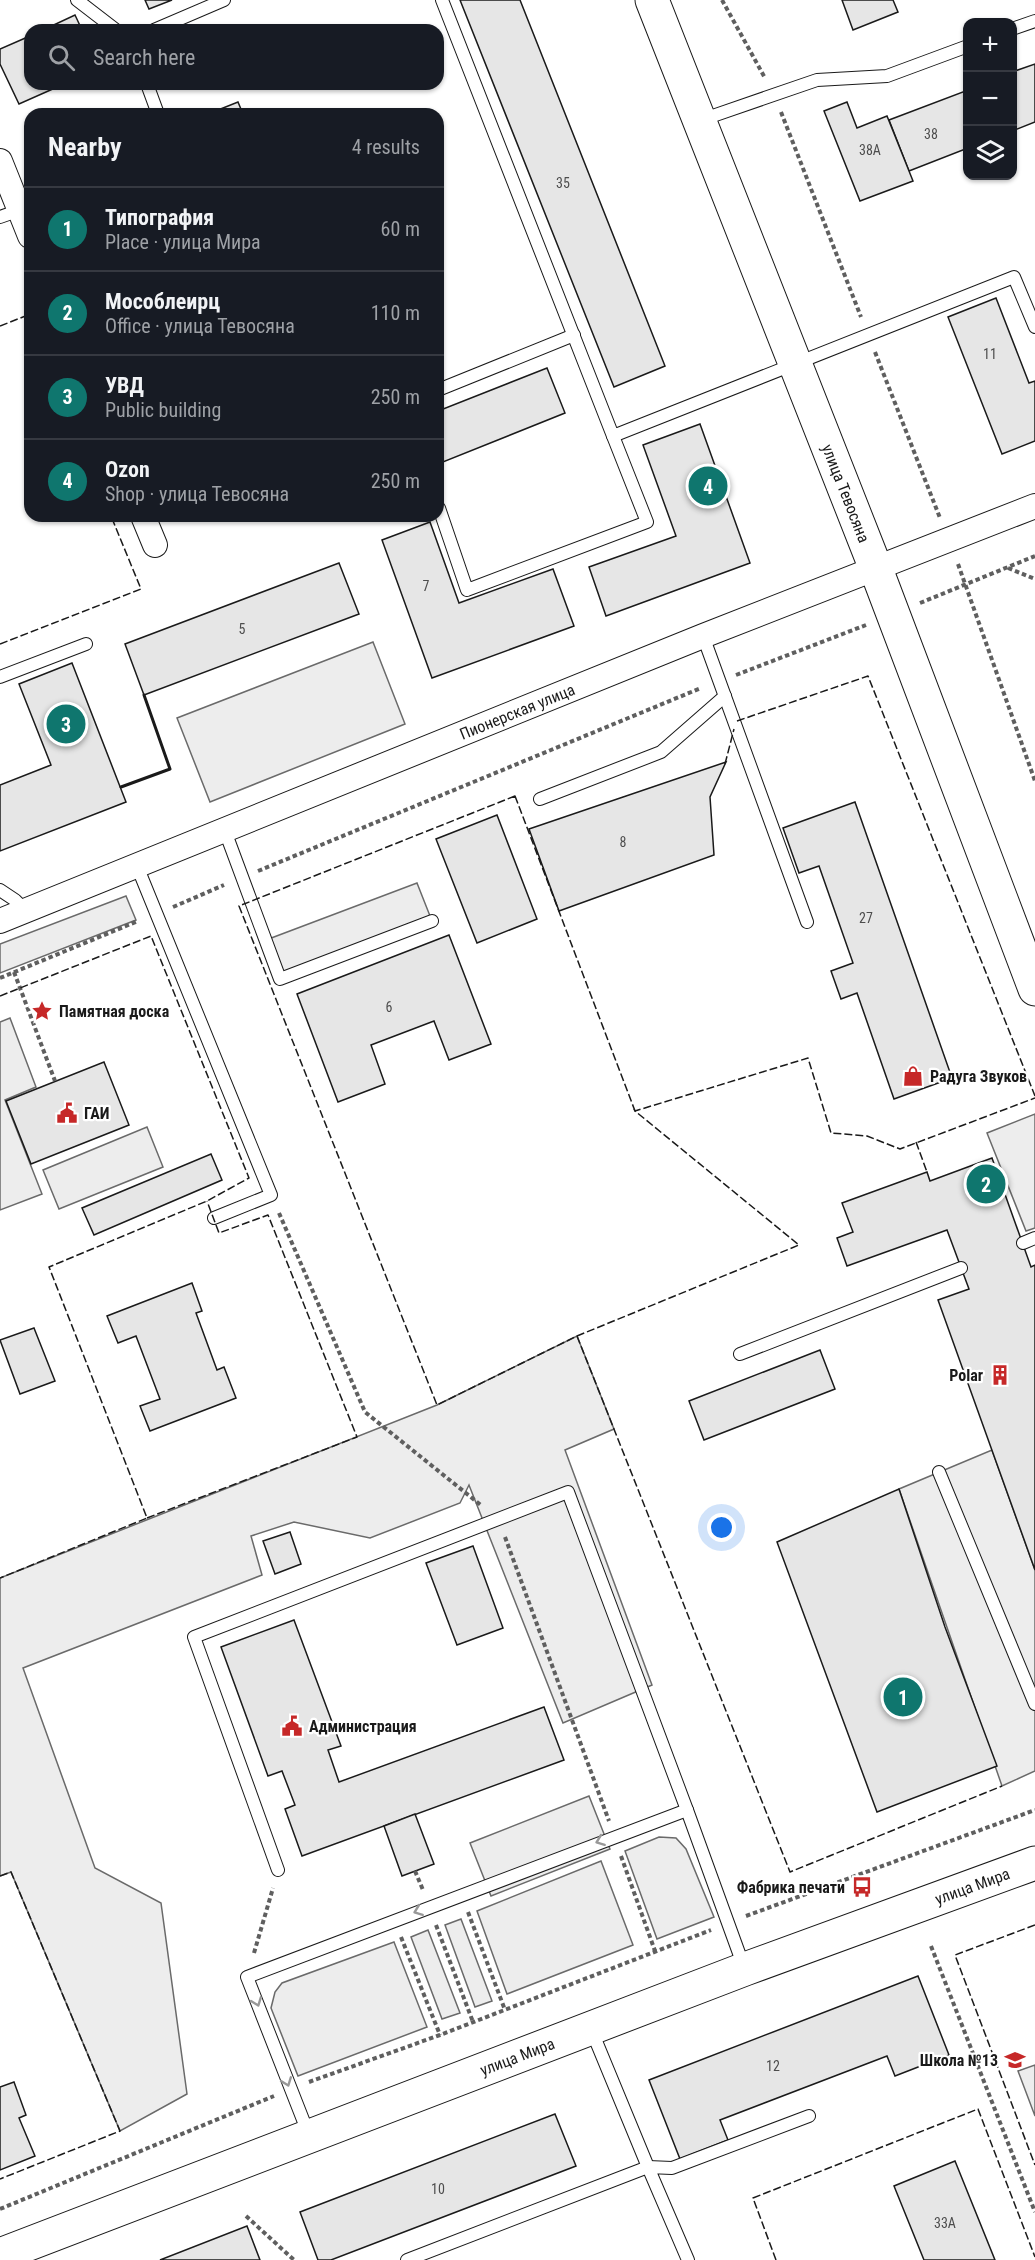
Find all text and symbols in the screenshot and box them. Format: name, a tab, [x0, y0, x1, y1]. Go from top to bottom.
map controls	[963, 18, 1017, 180]
button: +	[963, 18, 1017, 72]
search box	[24, 24, 444, 90]
icon: search	[45, 41, 78, 74]
text: Search here	[93, 45, 195, 70]
button: −	[963, 72, 1017, 126]
house number: 38	[924, 126, 938, 142]
button: layers	[963, 126, 1017, 180]
text: Nearby	[48, 132, 122, 162]
text: 4 results	[352, 135, 420, 159]
house number: 38А	[859, 142, 881, 158]
house number: 35	[556, 175, 570, 191]
text: Типография	[105, 205, 214, 230]
text: 1	[62, 217, 73, 241]
text: 60 m	[381, 217, 420, 241]
text: Place · улица Мира	[105, 230, 261, 254]
text: Мособлеирц	[105, 289, 220, 314]
text: 2	[62, 301, 73, 325]
text: 110 m	[371, 301, 420, 325]
text: Office · улица Тевосяна	[105, 314, 295, 338]
house number: 11	[983, 346, 997, 362]
text: УВД	[105, 373, 144, 398]
text: 3	[62, 385, 73, 409]
text: 250 m	[371, 385, 420, 409]
text: Public building	[105, 398, 221, 422]
street label: улица Тевосяна	[818, 441, 874, 545]
text: Ozon	[105, 457, 150, 482]
pin: 4	[688, 464, 728, 508]
text: 4	[62, 469, 73, 493]
text: 250 m	[371, 469, 420, 493]
text: Shop · улица Тевосяна	[105, 482, 289, 506]
house number: 7	[423, 578, 430, 594]
house number: 5	[239, 621, 246, 637]
street label: Пионерская улица	[457, 680, 577, 743]
pin: 3	[46, 702, 86, 746]
house number: 8	[620, 834, 627, 850]
house number: 27	[859, 910, 873, 926]
place icon: Памятная доска	[30, 999, 54, 1023]
house number: 6	[386, 999, 393, 1015]
place label: Памятная доска	[59, 1002, 170, 1021]
shop icon: Радуга Звуков	[901, 1064, 925, 1088]
place label: Радуга Звуков	[930, 1067, 1027, 1086]
public building icon: ГАИ	[55, 1101, 79, 1125]
place label: ГАИ	[84, 1104, 110, 1123]
pin: 2	[966, 1162, 1006, 1206]
building icon: Polar	[988, 1363, 1012, 1387]
place label: Polar	[949, 1366, 983, 1385]
your location	[707, 1513, 736, 1542]
pin: 1	[884, 1674, 922, 1720]
public building icon: Администрация	[280, 1714, 304, 1738]
place label: Администрация	[309, 1717, 417, 1736]
one-way arrow	[595, 1834, 606, 1846]
street label: улица Мира	[932, 1864, 1012, 1908]
bus stop icon: Фабрика печати	[850, 1875, 874, 1899]
place label: Фабрика печати	[737, 1878, 845, 1897]
one-way arrow	[413, 1904, 424, 1916]
one-way arrow	[249, 1996, 262, 2007]
street label: улица Мира	[477, 2034, 557, 2079]
school or university icon: Школа №13	[1003, 2048, 1027, 2072]
place label: Школа №13	[920, 2051, 998, 2070]
house number: 12	[766, 2058, 780, 2074]
one-way arrow	[280, 2076, 293, 2087]
house number: 10	[431, 2181, 445, 2197]
house number: 33А	[934, 2215, 956, 2231]

